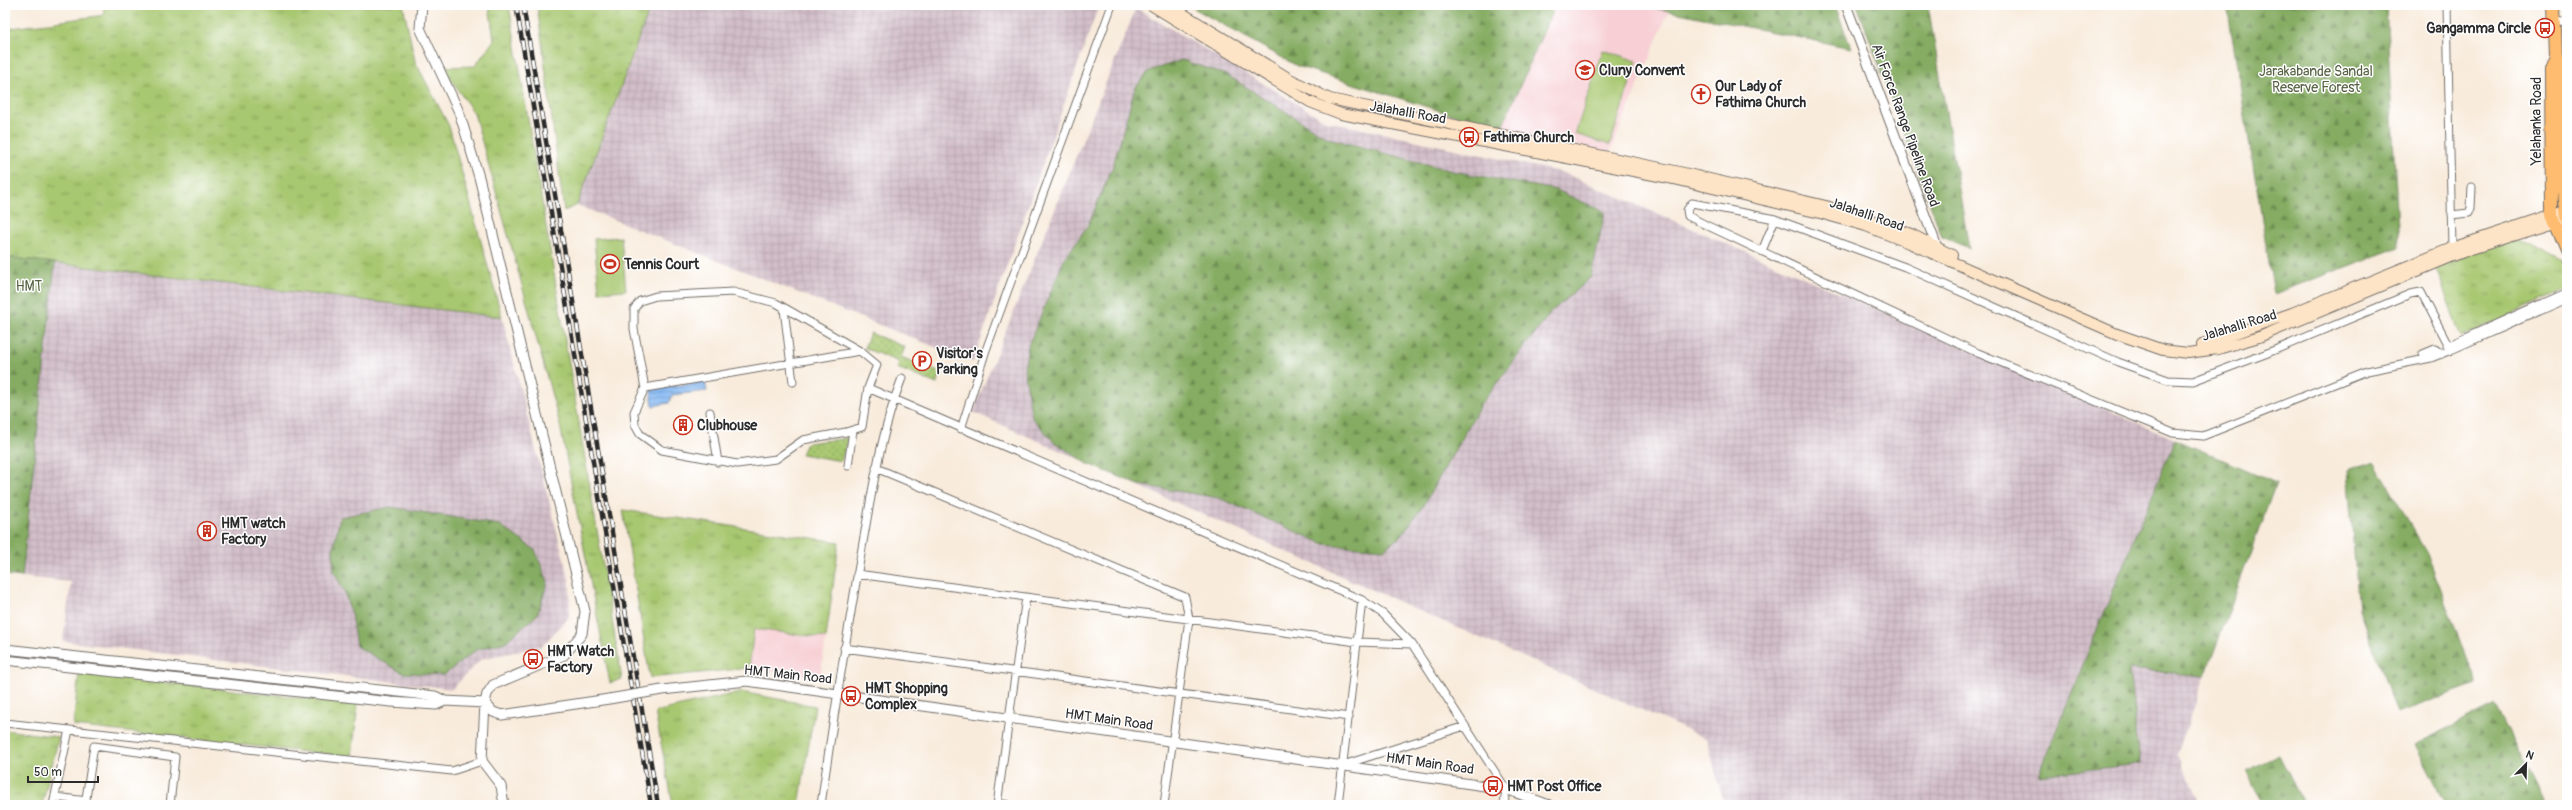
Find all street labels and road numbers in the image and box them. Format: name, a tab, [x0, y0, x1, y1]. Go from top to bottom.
street label: Air Force Range Pipeline Road	[1868, 41, 1943, 209]
street label: Yelahanka Road	[2528, 77, 2545, 166]
street label: Jalahalli Road	[1368, 97, 1448, 128]
street label: Jalahalli Road	[1828, 194, 1906, 235]
street label: Jalahalli Road	[2200, 306, 2279, 345]
street label: HMT Main Road	[743, 661, 833, 688]
street label: HMT Main Road	[1064, 705, 1154, 734]
street label: HMT Main Road	[1385, 749, 1475, 778]

